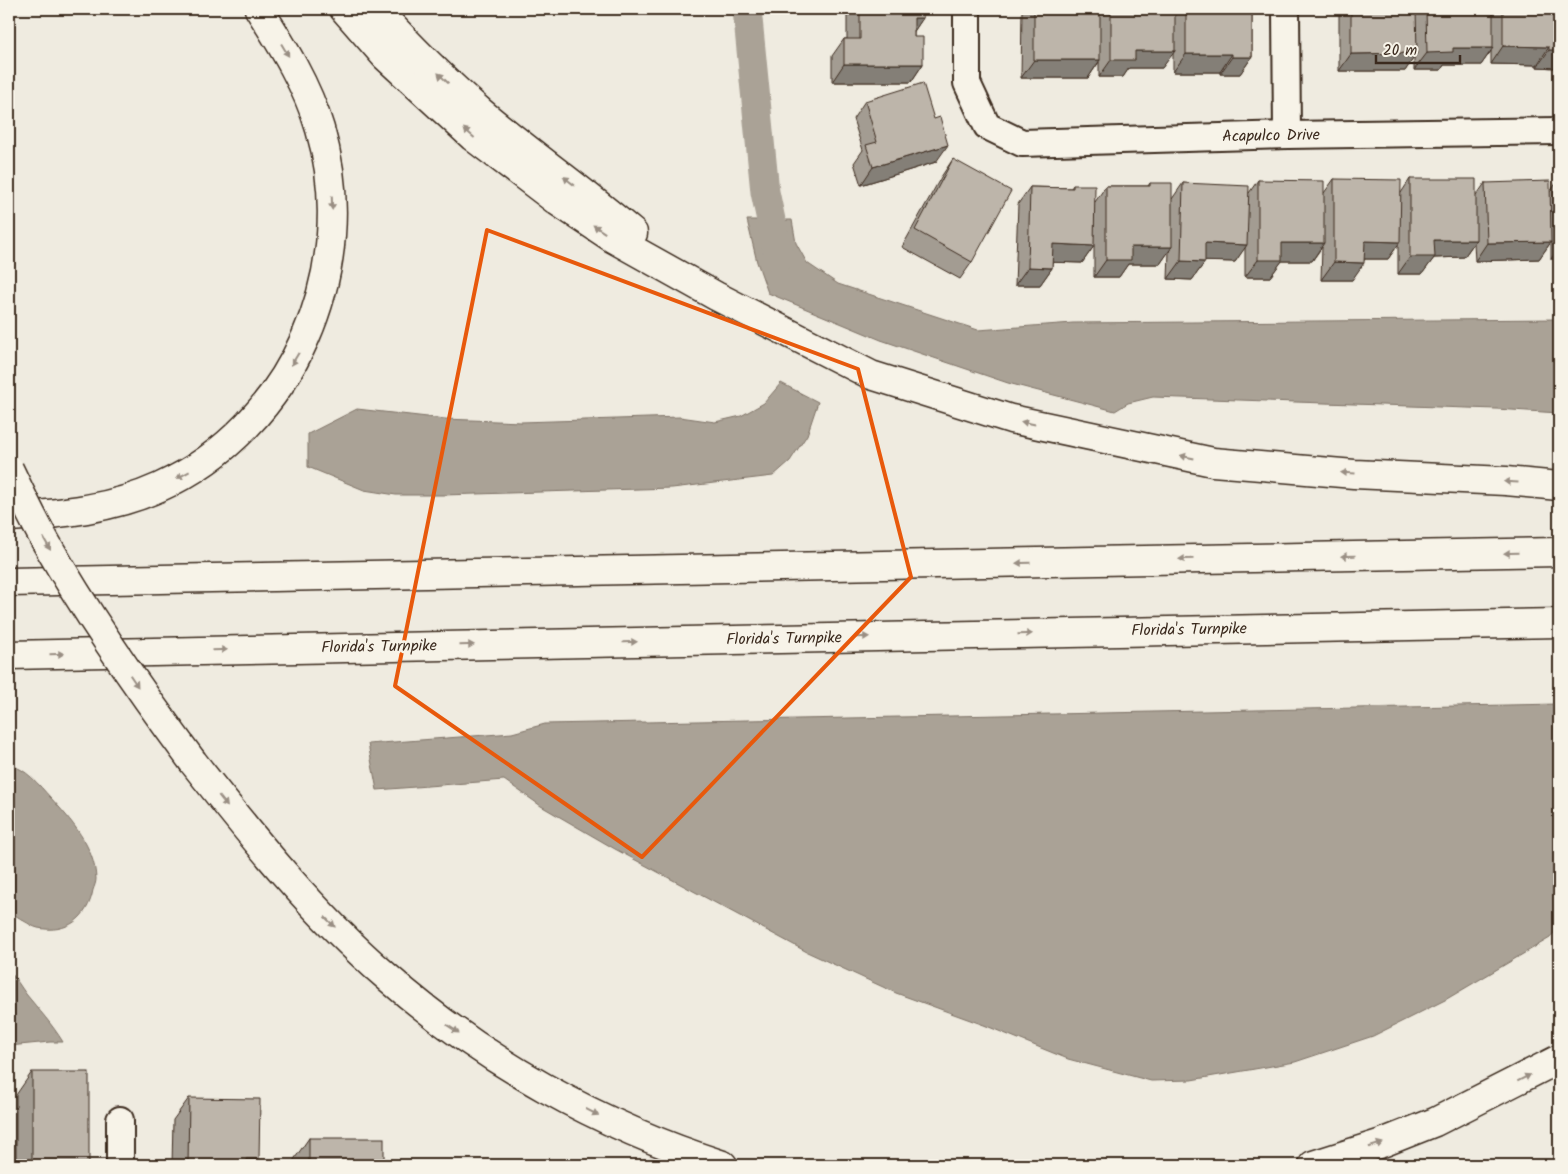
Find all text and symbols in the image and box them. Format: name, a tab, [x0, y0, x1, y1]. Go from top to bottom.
scale bar	[1376, 32, 1459, 64]
text: 20 m	[1383, 39, 1417, 63]
one-way arrow	[280, 43, 289, 56]
one-way arrow	[437, 72, 449, 84]
street label: Acapulco Drive	[1222, 123, 1320, 149]
one-way arrow	[463, 127, 475, 139]
one-way arrow	[562, 176, 575, 187]
one-way arrow	[328, 196, 336, 212]
one-way arrow	[592, 225, 606, 234]
one-way arrow	[290, 353, 299, 366]
one-way arrow	[1020, 419, 1035, 427]
one-way arrow	[1178, 452, 1194, 460]
one-way arrow	[1340, 469, 1356, 477]
one-way arrow	[177, 470, 190, 479]
one-way arrow	[1502, 478, 1518, 486]
one-way arrow	[43, 537, 52, 550]
one-way arrow	[1502, 549, 1518, 557]
one-way arrow	[1340, 552, 1356, 560]
one-way arrow	[1177, 556, 1193, 564]
one-way arrow	[1015, 559, 1031, 567]
street label: Florida's Turnpike	[1131, 616, 1247, 644]
street label: Florida's Turnpike	[726, 625, 842, 653]
one-way arrow	[1017, 630, 1033, 638]
street label: Florida's Turnpike	[321, 633, 437, 661]
one-way arrow	[854, 633, 870, 641]
one-way arrow	[622, 638, 638, 646]
one-way arrow	[460, 641, 476, 649]
one-way arrow	[212, 646, 228, 654]
one-way arrow	[50, 650, 66, 658]
one-way arrow	[129, 674, 139, 688]
one-way arrow	[217, 794, 228, 807]
one-way arrow	[324, 916, 336, 928]
one-way arrow	[446, 1024, 460, 1034]
one-way arrow	[1516, 1074, 1531, 1082]
one-way arrow	[585, 1108, 599, 1116]
one-way arrow	[1369, 1141, 1384, 1149]

